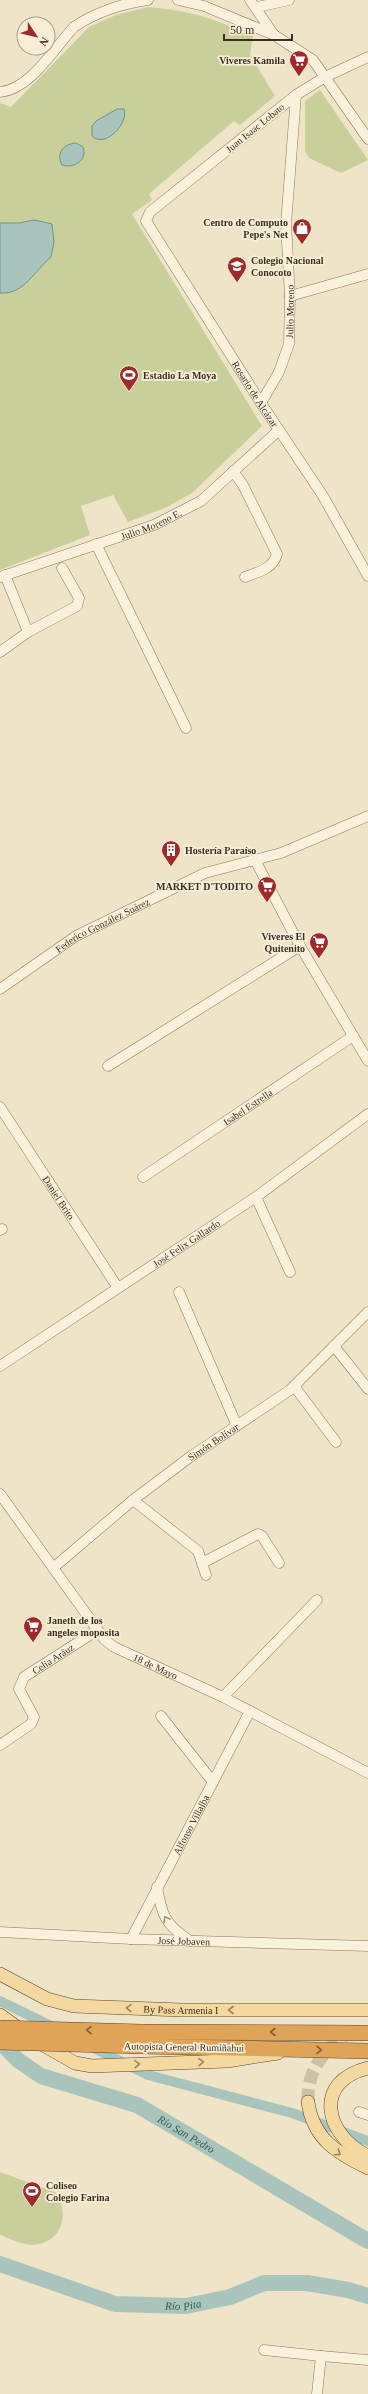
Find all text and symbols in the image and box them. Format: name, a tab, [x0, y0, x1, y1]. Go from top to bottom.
north arrow	[16, 16, 56, 56]
scale bar	[224, 16, 292, 42]
text: 50 m	[230, 23, 255, 37]
text: N	[37, 35, 51, 48]
supermarket icon: Viveres Kamila	[288, 49, 310, 77]
place label: Viveres Kamila	[219, 55, 285, 66]
street label: Juan Isaac Lobato	[223, 101, 287, 155]
place label: Centro de Computo Pepe's Net	[203, 217, 289, 240]
shop icon: Centro de Computo Pepe's Net	[291, 217, 313, 245]
school or university icon: Colegio Nacional Conocoto	[226, 255, 248, 283]
place label: Colegio Nacional Conocoto	[251, 255, 324, 278]
street label: Julio Moreno	[284, 284, 296, 339]
street label: Rosario de Alcázar	[230, 359, 281, 429]
sports icon: Estadio La Moya	[118, 364, 140, 392]
place label: Estadio La Moya	[143, 370, 216, 381]
street label: Julio Moreno E.	[119, 507, 183, 541]
building icon: Hostería Paraíso	[160, 839, 182, 867]
place label: Hostería Paraíso	[185, 845, 256, 856]
supermarket icon: MARKET D'TODITO	[256, 875, 278, 903]
place label: MARKET D'TODITO	[156, 881, 253, 892]
street label: Federico González Suárez	[53, 895, 152, 954]
place label: Viveres El Quitenito	[261, 931, 305, 954]
supermarket icon: Viveres El Quitenito	[308, 931, 330, 959]
street label: Isabel Estrella	[221, 1086, 275, 1127]
street label: Daniel Brito	[41, 1174, 77, 1221]
street label: José Felix Gallardo	[151, 1217, 222, 1269]
street label: Simón Bolívar	[186, 1420, 241, 1463]
supermarket icon: Janeth de los angeles moposita	[22, 1615, 44, 1643]
place label: Janeth de los angeles moposita	[47, 1615, 120, 1638]
street label: Celia Aráuz	[30, 1641, 76, 1676]
street label: 18 de Mayo	[132, 1651, 180, 1681]
street label: Alfonso Villalba	[170, 1792, 211, 1857]
one-way arrow	[163, 1916, 170, 1923]
street label: José Jobaven	[157, 1934, 210, 1947]
street label: By Pass Armenia I	[143, 2003, 218, 2016]
one-way arrow	[126, 2004, 132, 2012]
one-way arrow	[228, 2006, 234, 2014]
one-way arrow	[86, 2026, 92, 2034]
one-way arrow	[270, 2028, 276, 2037]
street label: Autopista General Rumiñahui	[124, 2040, 244, 2054]
one-way arrow	[316, 2046, 322, 2054]
one-way arrow	[198, 2057, 204, 2066]
one-way arrow	[134, 2060, 140, 2069]
water label: Río San Pedro	[155, 2112, 217, 2156]
one-way arrow	[334, 2148, 341, 2155]
sports icon: Coliseo Colegio Farina	[21, 2180, 43, 2208]
place label: Coliseo Colegio Farina	[46, 2180, 110, 2203]
water label: Río Pita	[164, 2297, 203, 2313]

